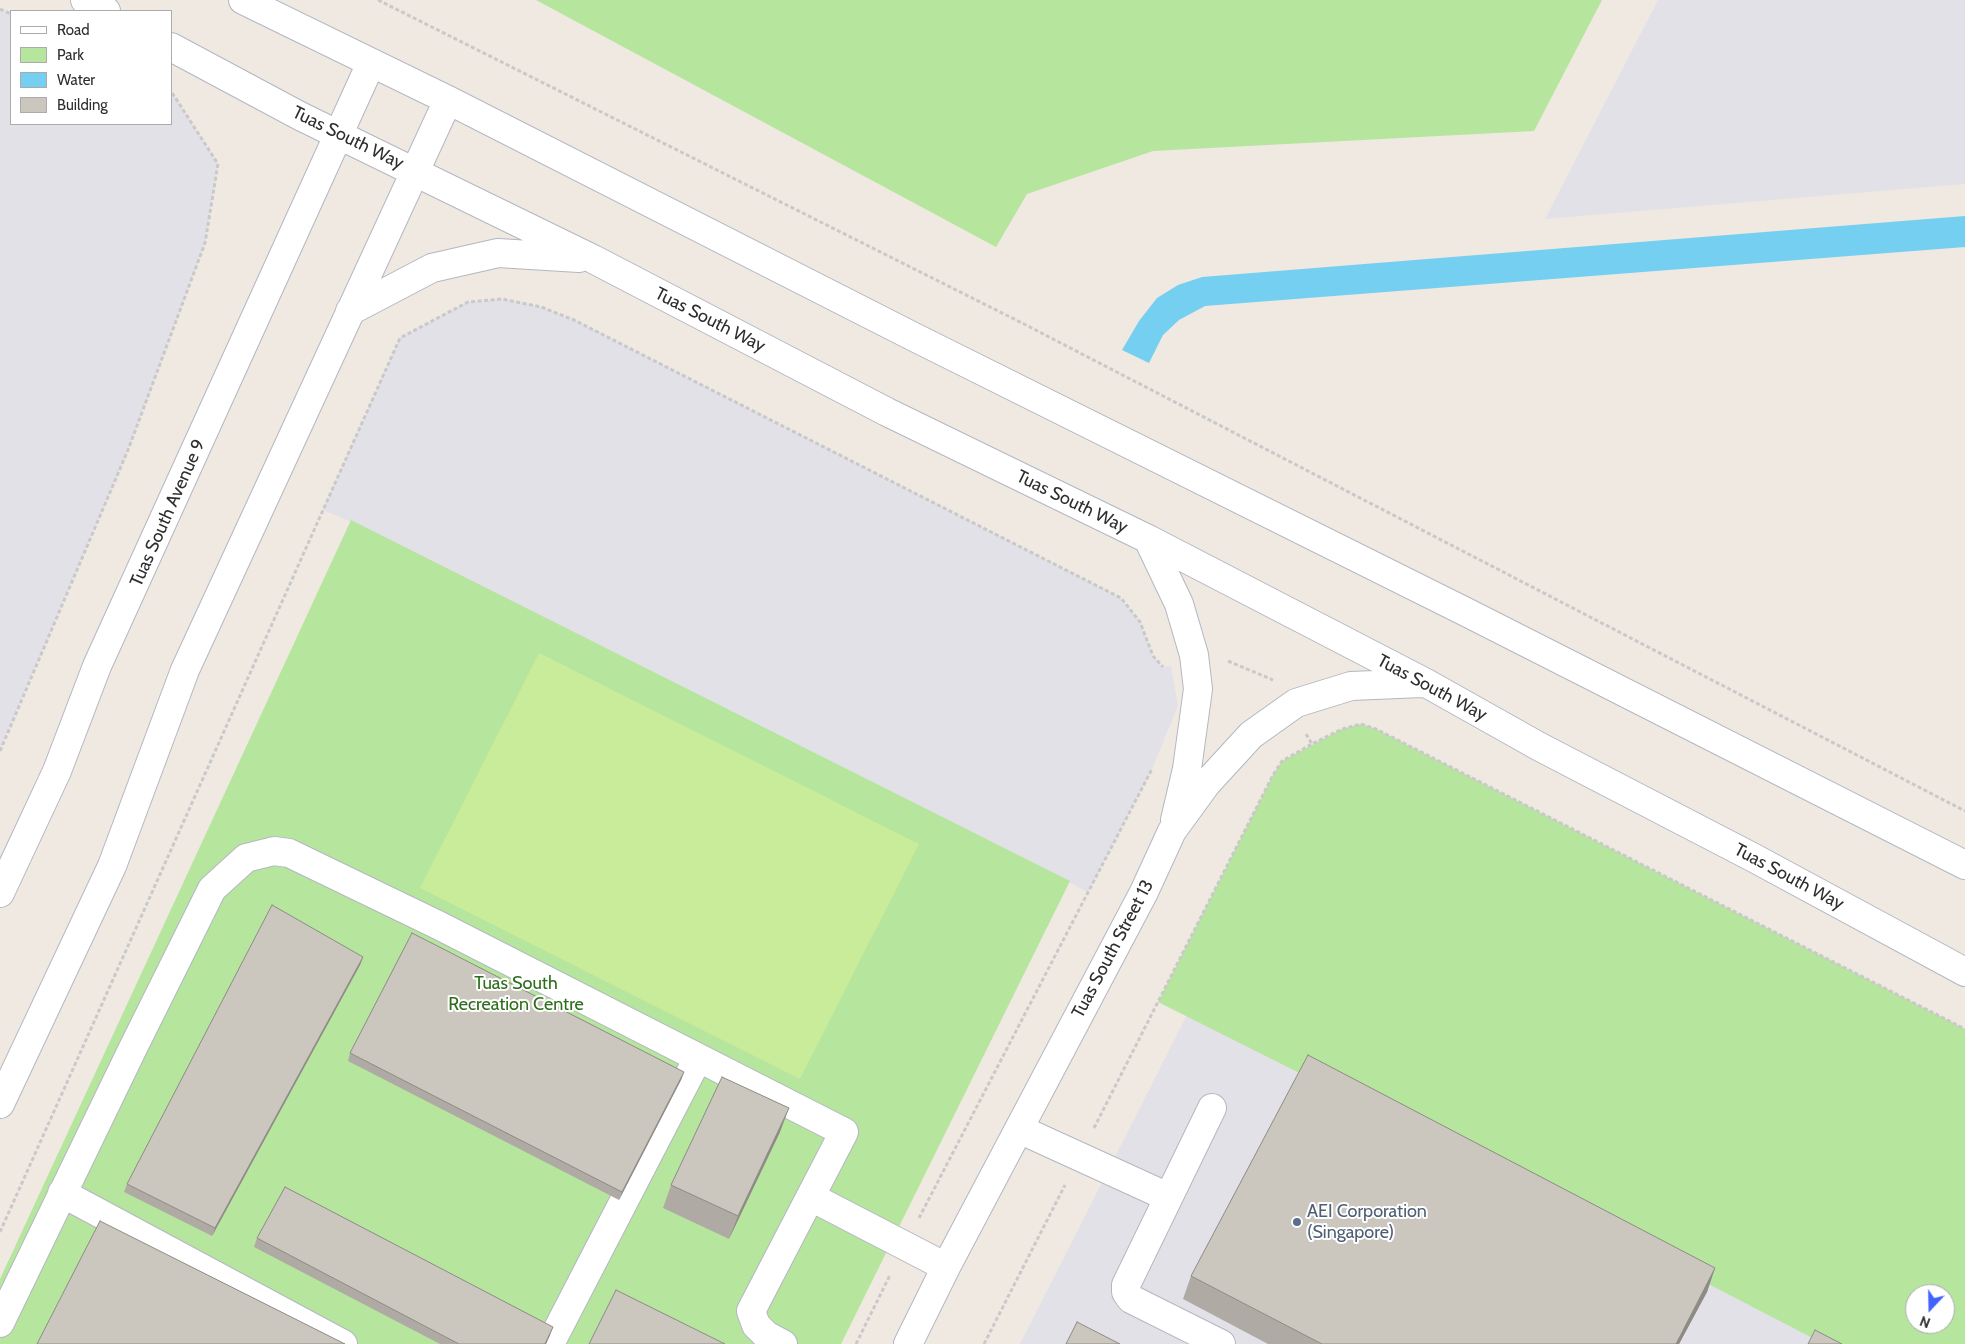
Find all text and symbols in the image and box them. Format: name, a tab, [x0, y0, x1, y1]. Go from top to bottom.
legend	[10, 10, 172, 125]
text: Road	[57, 21, 90, 39]
text: Park	[57, 46, 84, 64]
text: Water	[57, 71, 95, 89]
text: Building	[57, 96, 108, 114]
street label: Tuas South Way	[289, 102, 407, 174]
street label: Tuas South Way	[651, 283, 769, 357]
street label: Tuas South Avenue 9	[126, 436, 210, 590]
street label: Tuas South Way	[1013, 466, 1131, 538]
street label: Tuas South Way	[1374, 650, 1490, 726]
street label: Tuas South Way	[1731, 839, 1847, 915]
street label: Tuas South Street 13	[1067, 876, 1159, 1022]
park label: Tuas South Recreation Centre	[448, 973, 584, 1016]
place label: AEI Corporation (Singapore)	[1307, 1201, 1427, 1244]
marker: AEI Corporation (Singapore)	[1291, 1216, 1303, 1228]
north arrow	[1905, 1284, 1955, 1334]
text: N	[1917, 1312, 1933, 1332]

